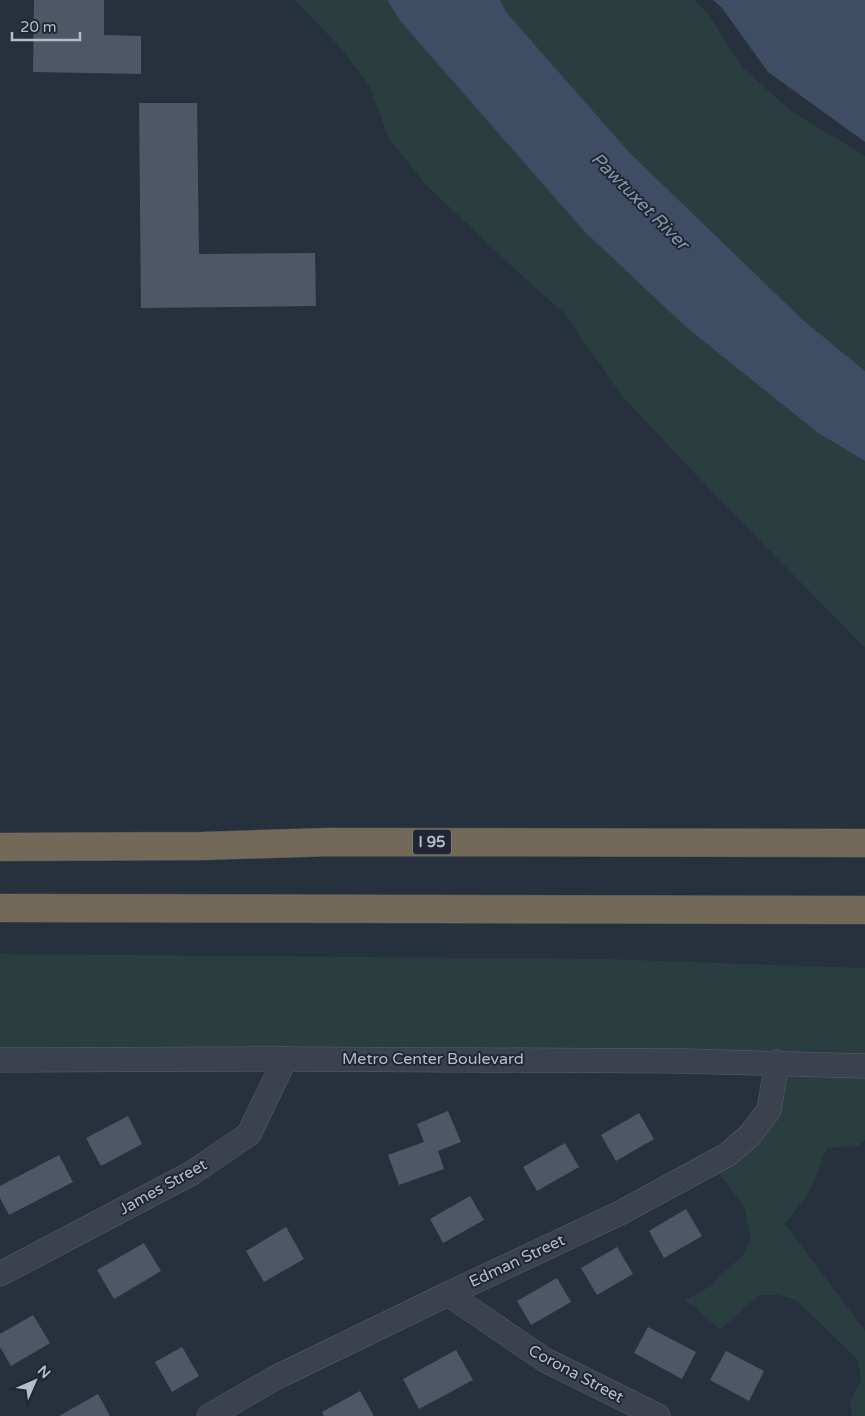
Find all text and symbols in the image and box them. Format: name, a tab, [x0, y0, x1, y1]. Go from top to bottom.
scale bar	[12, 10, 80, 42]
text: 20 m	[20, 18, 57, 36]
water label: Pawtuxet River	[587, 148, 695, 256]
road number: I 95	[413, 830, 451, 854]
street label: Metro Center Boulevard	[342, 1049, 524, 1069]
street label: James Street	[115, 1155, 211, 1219]
street label: Edman Street	[466, 1230, 568, 1292]
street label: Corona Street	[525, 1341, 627, 1407]
north arrow	[10, 1356, 60, 1406]
text: N	[34, 1362, 54, 1382]

